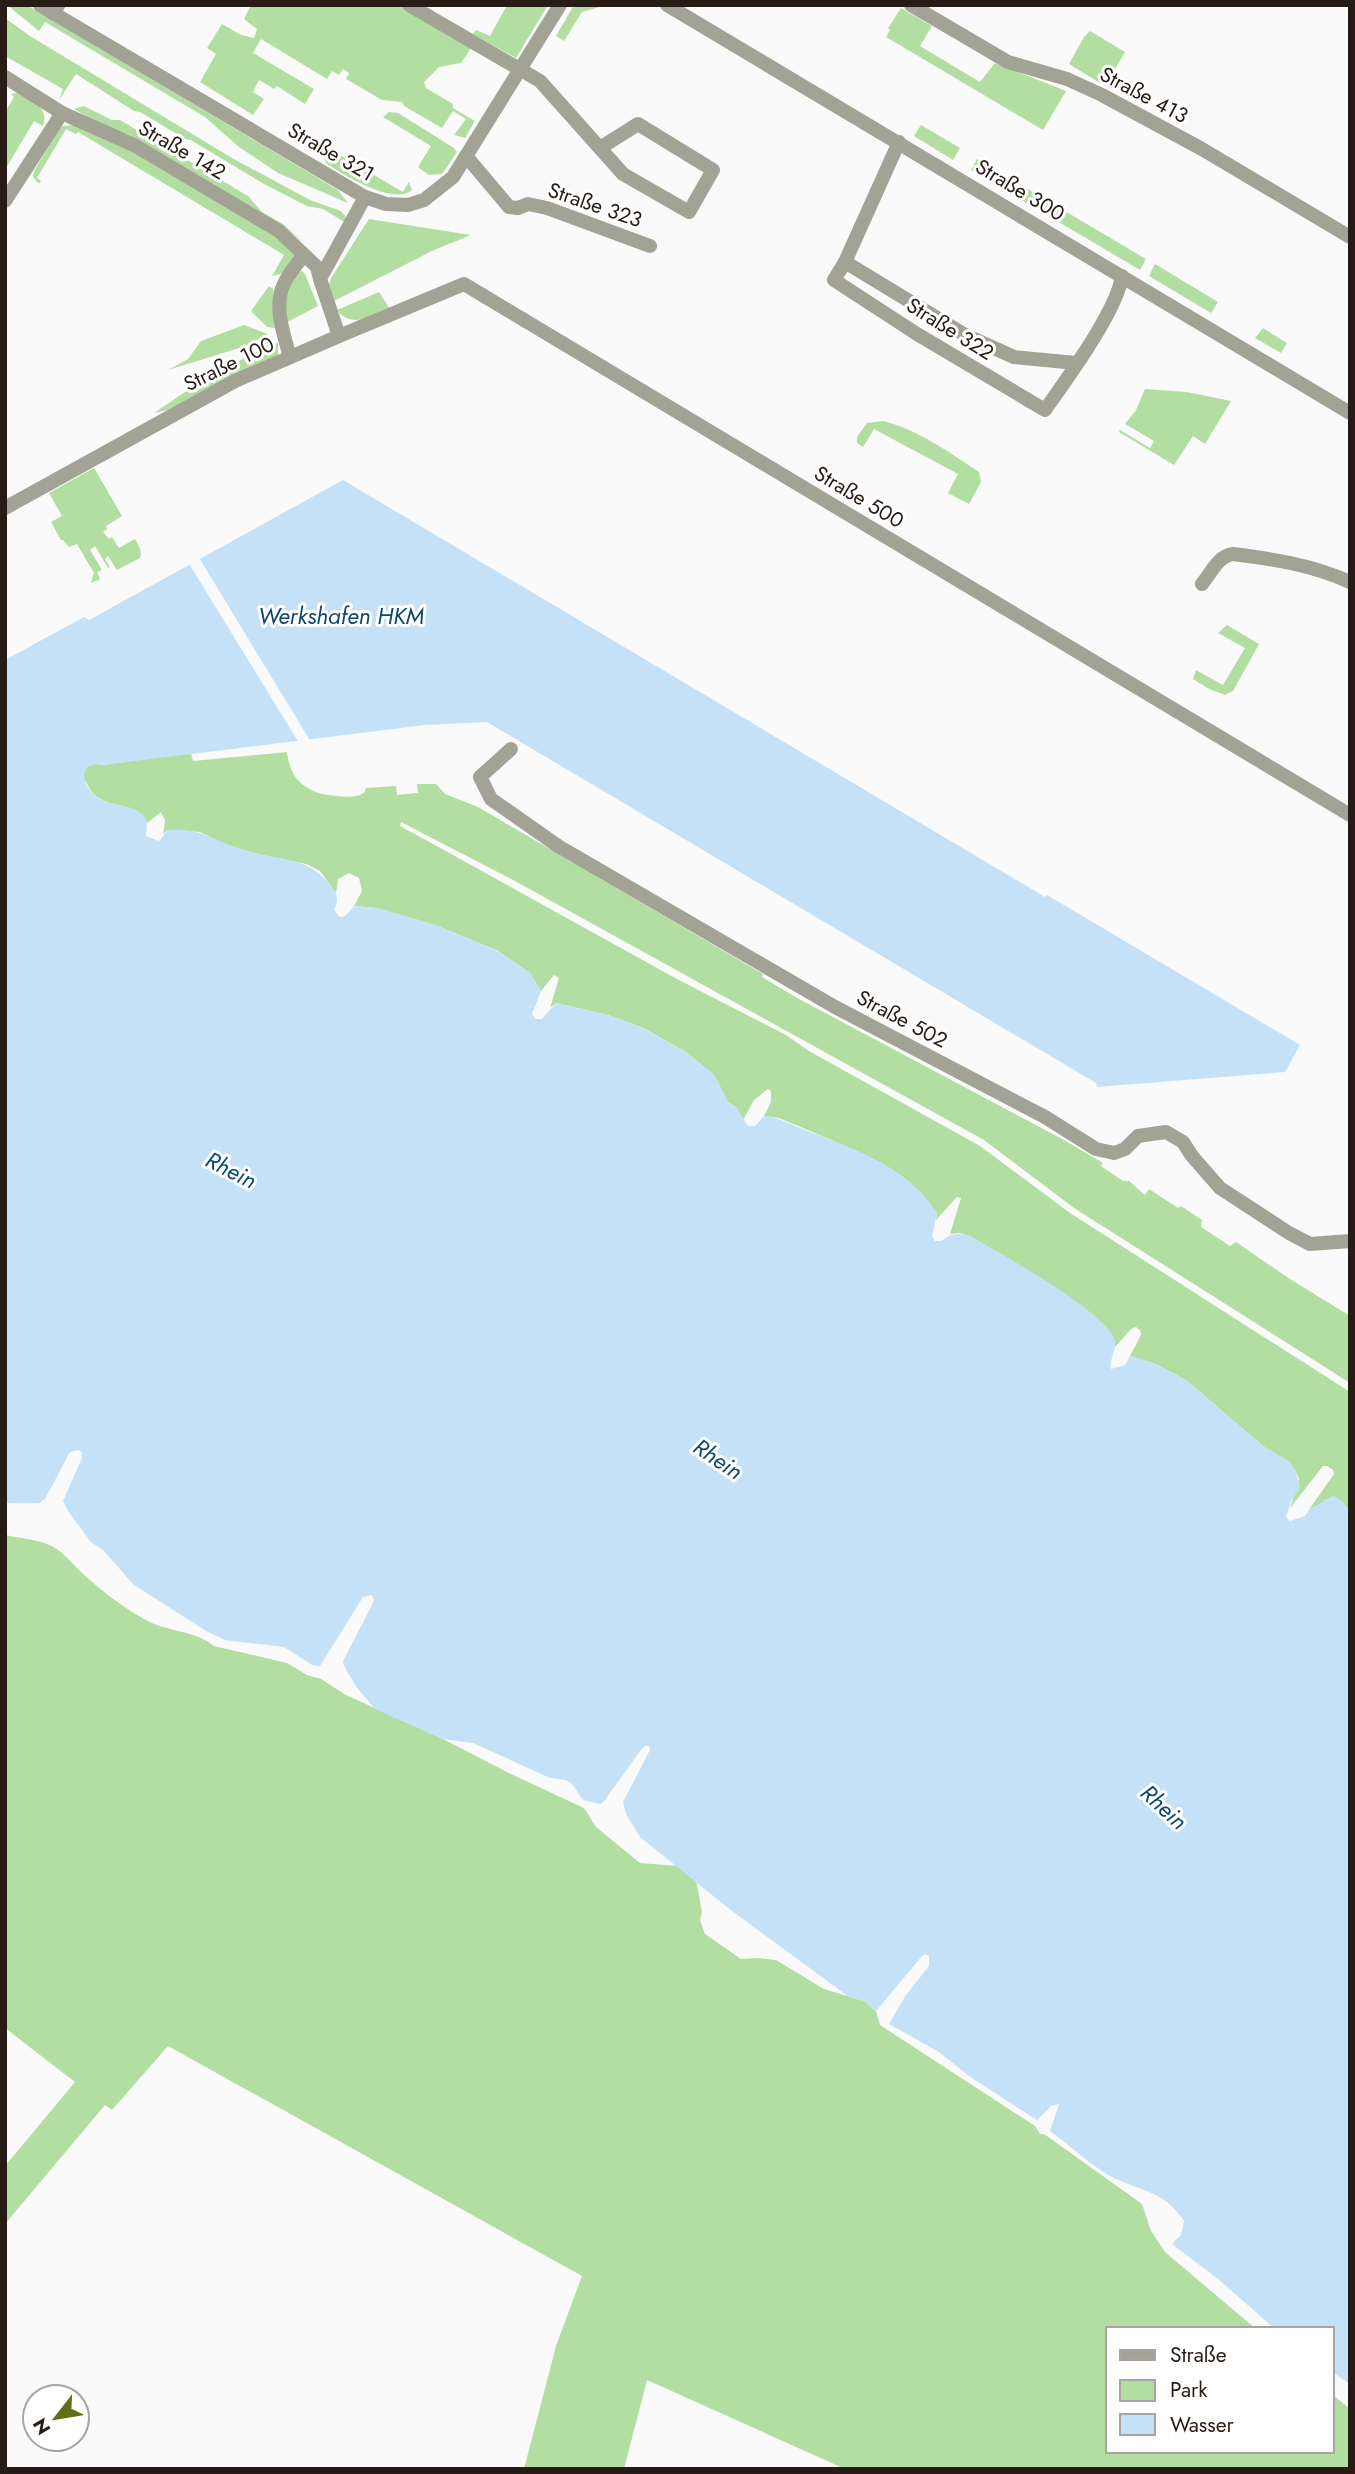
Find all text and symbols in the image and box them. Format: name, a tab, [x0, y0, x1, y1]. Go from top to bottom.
street label: Straße 413	[1095, 59, 1193, 131]
street label: Straße 142	[133, 113, 231, 187]
street label: Straße 321	[282, 115, 380, 189]
street label: Straße 300	[970, 152, 1070, 228]
street label: Straße 323	[544, 175, 646, 235]
street label: Straße 322	[900, 290, 1000, 368]
street label: Straße 100	[179, 329, 279, 399]
street label: Straße 500	[808, 458, 910, 536]
water label: Werkshafen HKM	[258, 599, 424, 633]
street label: Straße 502	[851, 982, 953, 1056]
water label: Rhein	[200, 1143, 262, 1197]
water label: Rhein	[686, 1430, 750, 1488]
water label: Rhein	[1133, 1776, 1195, 1838]
legend	[1106, 2327, 1334, 2453]
text: Straße	[1170, 2340, 1227, 2370]
text: Park	[1170, 2375, 1208, 2405]
north arrow	[21, 2383, 91, 2453]
text: Wasser	[1170, 2410, 1235, 2440]
text: N	[26, 2413, 57, 2440]

